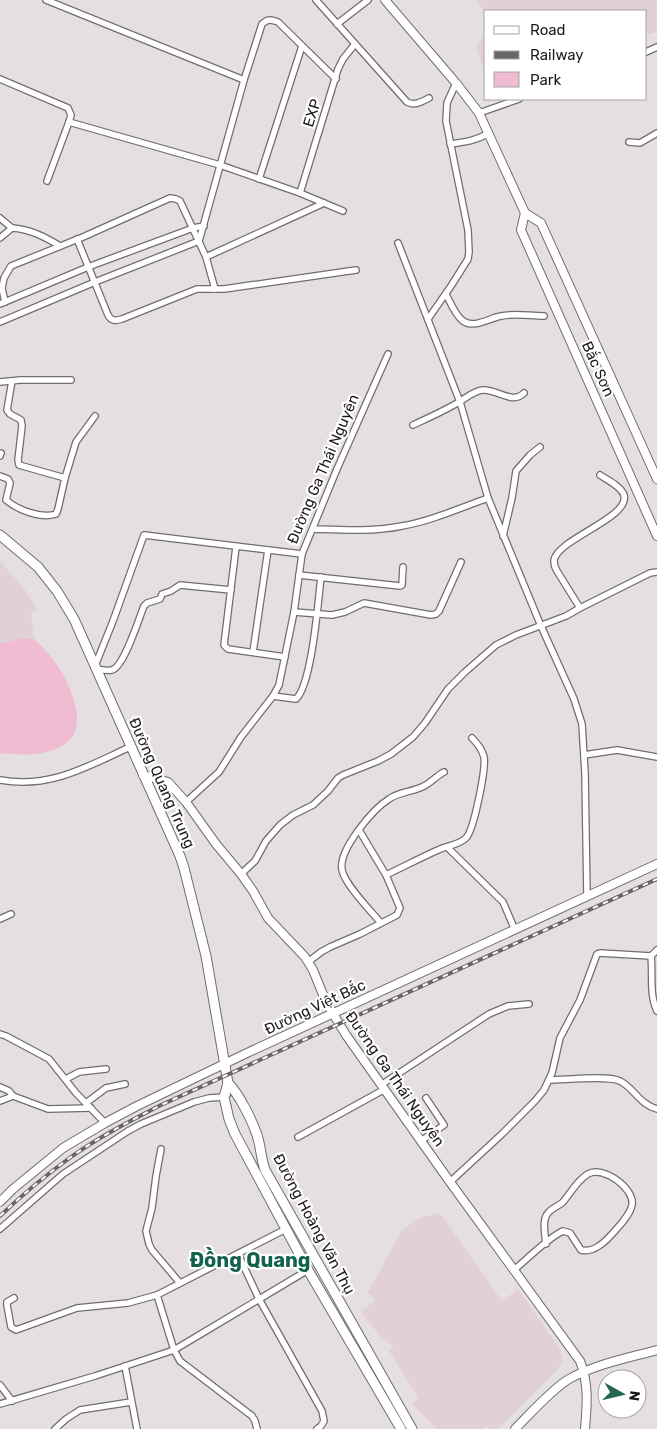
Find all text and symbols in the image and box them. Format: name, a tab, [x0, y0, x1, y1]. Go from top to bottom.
legend	[484, 10, 647, 100]
text: Road	[530, 21, 566, 39]
text: Railway	[530, 46, 584, 64]
text: Park	[530, 71, 561, 89]
street label: EXP	[299, 96, 325, 129]
street label: Bắc Sơn	[578, 339, 618, 399]
street label: Đường Ga Thái Nguyên	[283, 391, 363, 547]
street label: Đường Quang Trung	[125, 715, 199, 851]
street label: Đường Việt Bắc	[261, 976, 368, 1038]
street label: Đường Ga Thái Nguyên	[341, 1008, 449, 1150]
street label: Đường Hoàng Văn Thụ	[269, 1151, 359, 1297]
district label: Đồng Quang	[189, 1247, 311, 1272]
north arrow	[597, 1369, 647, 1419]
text: N	[625, 1390, 643, 1402]

